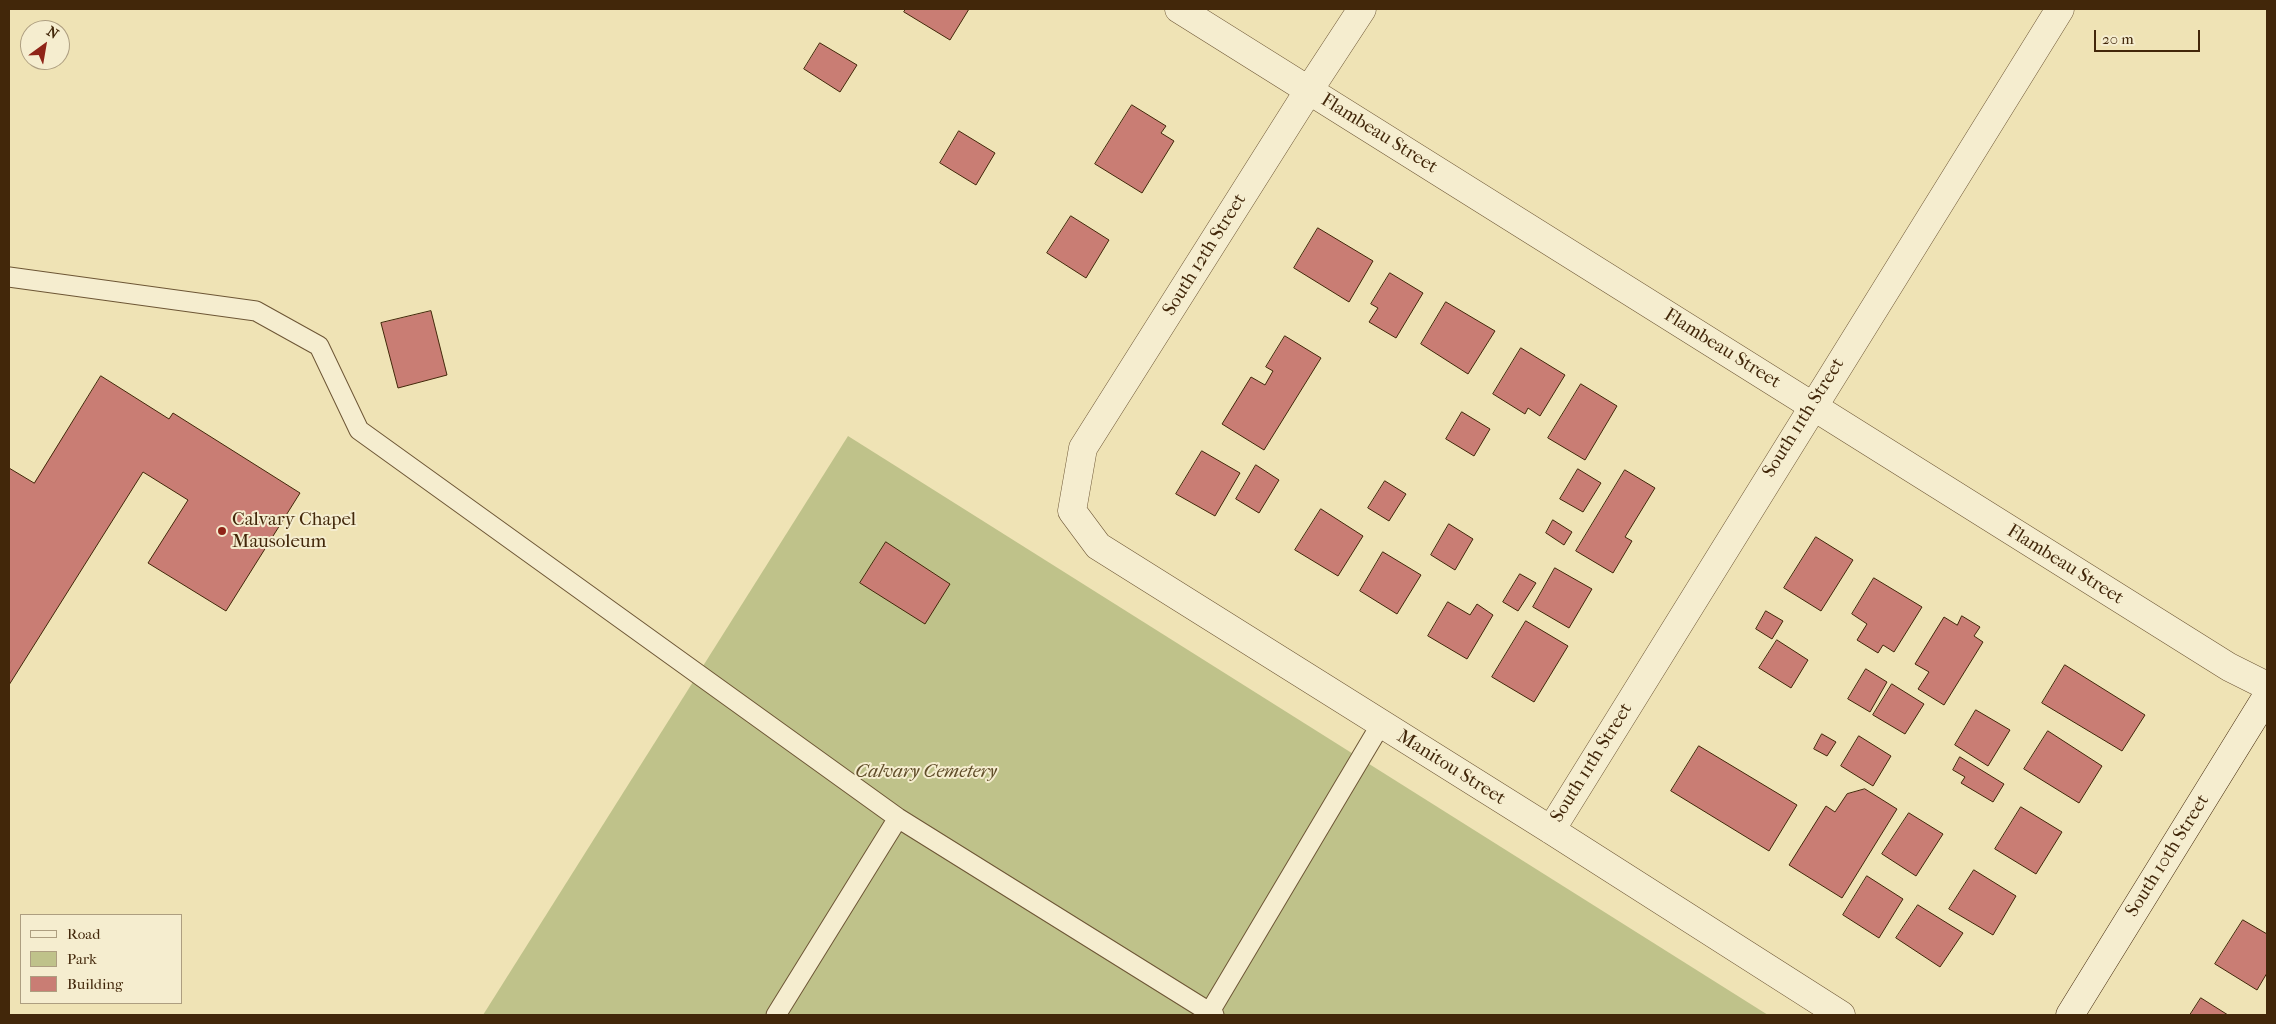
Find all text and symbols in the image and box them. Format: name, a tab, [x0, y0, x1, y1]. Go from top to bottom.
north arrow	[20, 20, 70, 70]
scale bar	[2096, 20, 2202, 52]
text: N	[44, 23, 62, 43]
text: 20 m	[2102, 30, 2134, 48]
street label: Flambeau Street	[1316, 89, 1442, 179]
street label: South 12th Street	[1158, 190, 1252, 320]
street label: Flambeau Street	[1659, 304, 1785, 394]
street label: South 11th Street	[1758, 354, 1850, 482]
place label: Calvary Chapel Mausoleum	[232, 509, 356, 553]
street label: Flambeau Street	[2002, 520, 2128, 610]
marker: Calvary Chapel Mausoleum	[216, 525, 228, 537]
street label: South 11th Street	[1546, 699, 1638, 827]
street label: Manitou Street	[1392, 726, 1510, 810]
park label: Calvary Cemetery	[855, 761, 997, 783]
street label: South 10th Street	[2121, 790, 2215, 922]
legend	[20, 914, 182, 1004]
text: Road	[67, 925, 100, 943]
text: Park	[67, 950, 97, 968]
text: Building	[67, 975, 123, 993]

